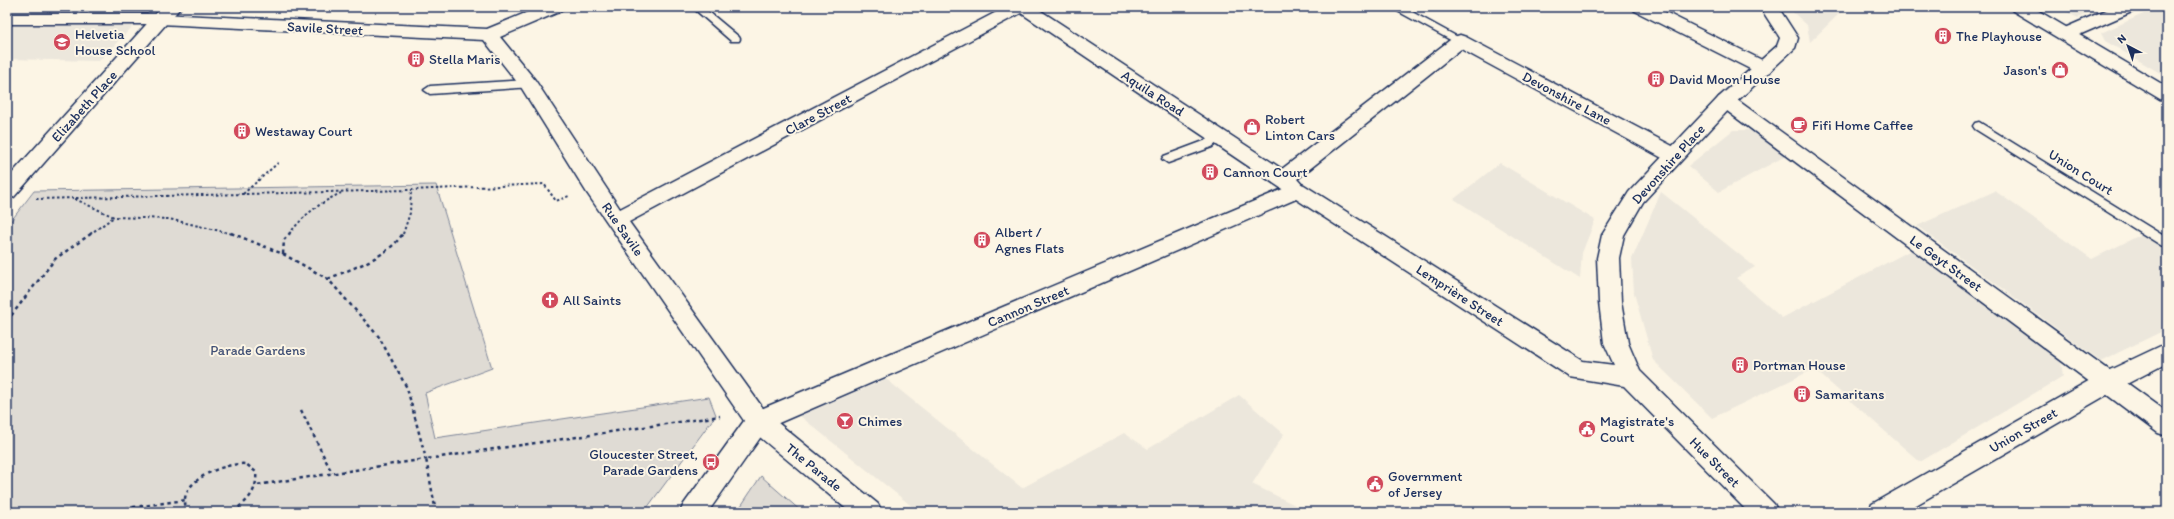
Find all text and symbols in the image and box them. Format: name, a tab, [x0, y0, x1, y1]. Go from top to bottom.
street label: Savile Street	[286, 18, 364, 39]
place label: Helvetia House School	[75, 26, 156, 59]
building icon: The Playhouse	[1933, 26, 1953, 46]
north arrow	[2108, 26, 2148, 66]
place label: The Playhouse	[1956, 28, 2042, 45]
text: N	[2115, 31, 2129, 46]
school or university icon: Helvetia House School	[52, 32, 72, 52]
building icon: Stella Maris	[406, 49, 426, 69]
place label: Stella Maris	[429, 51, 500, 68]
shop icon: Jason's	[2050, 60, 2070, 80]
place label: Jason's	[2003, 62, 2047, 79]
street label: Elizabeth Place	[48, 67, 121, 146]
street label: Aquila Road	[1118, 67, 1188, 120]
street label: Devonshire Lane	[1519, 68, 1614, 129]
building icon: David Moon House	[1646, 69, 1666, 89]
place label: David Moon House	[1669, 71, 1781, 88]
street label: Clare Street	[782, 90, 854, 139]
place label: Robert Linton Cars	[1265, 111, 1335, 144]
cafe icon: Fifi Home Caffee	[1789, 115, 1809, 135]
shop icon: Robert Linton Cars	[1242, 117, 1262, 137]
place label: Fifi Home Caffee	[1812, 117, 1913, 134]
building icon: Westaway Court	[232, 121, 252, 141]
street label: Devonshire Place	[1628, 121, 1709, 208]
place label: Westaway Court	[255, 123, 352, 140]
street label: Union Court	[2045, 146, 2116, 199]
building icon: Cannon Court	[1200, 162, 1220, 182]
place label: Cannon Court	[1223, 164, 1308, 181]
street label: Rue Savile	[598, 199, 647, 260]
place label: Albert / Agnes Flats	[995, 224, 1064, 257]
building icon: Albert / Agnes Flats	[972, 230, 992, 250]
street label: Le Geyt Street	[1906, 231, 1985, 295]
street label: Lemprière Street	[1413, 261, 1507, 330]
street label: Cannon Street	[985, 282, 1072, 331]
church icon: All Saints	[540, 290, 560, 310]
place label: All Saints	[563, 292, 621, 309]
park label: Parade Gardens	[210, 342, 306, 359]
building icon: Portman House	[1730, 355, 1750, 375]
place label: Portman House	[1753, 357, 1846, 374]
building icon: Samaritans	[1792, 384, 1812, 404]
place label: Samaritans	[1815, 386, 1884, 403]
street label: Union Street	[1986, 404, 2060, 457]
bar icon: Chimes	[835, 411, 855, 431]
place label: Chimes	[858, 413, 902, 430]
place label: Magistrate's Court	[1600, 413, 1674, 446]
public building icon: Magistrate's Court	[1577, 419, 1597, 439]
street label: Hue Street	[1686, 434, 1743, 491]
street label: The Parade	[782, 440, 845, 495]
place label: Gloucester Street, Parade Gardens	[589, 446, 698, 479]
bus stop icon: Gloucester Street, Parade Gardens	[701, 452, 721, 472]
place label: Government of Jersey	[1388, 468, 1462, 501]
public building icon: Government of Jersey	[1365, 474, 1385, 494]

